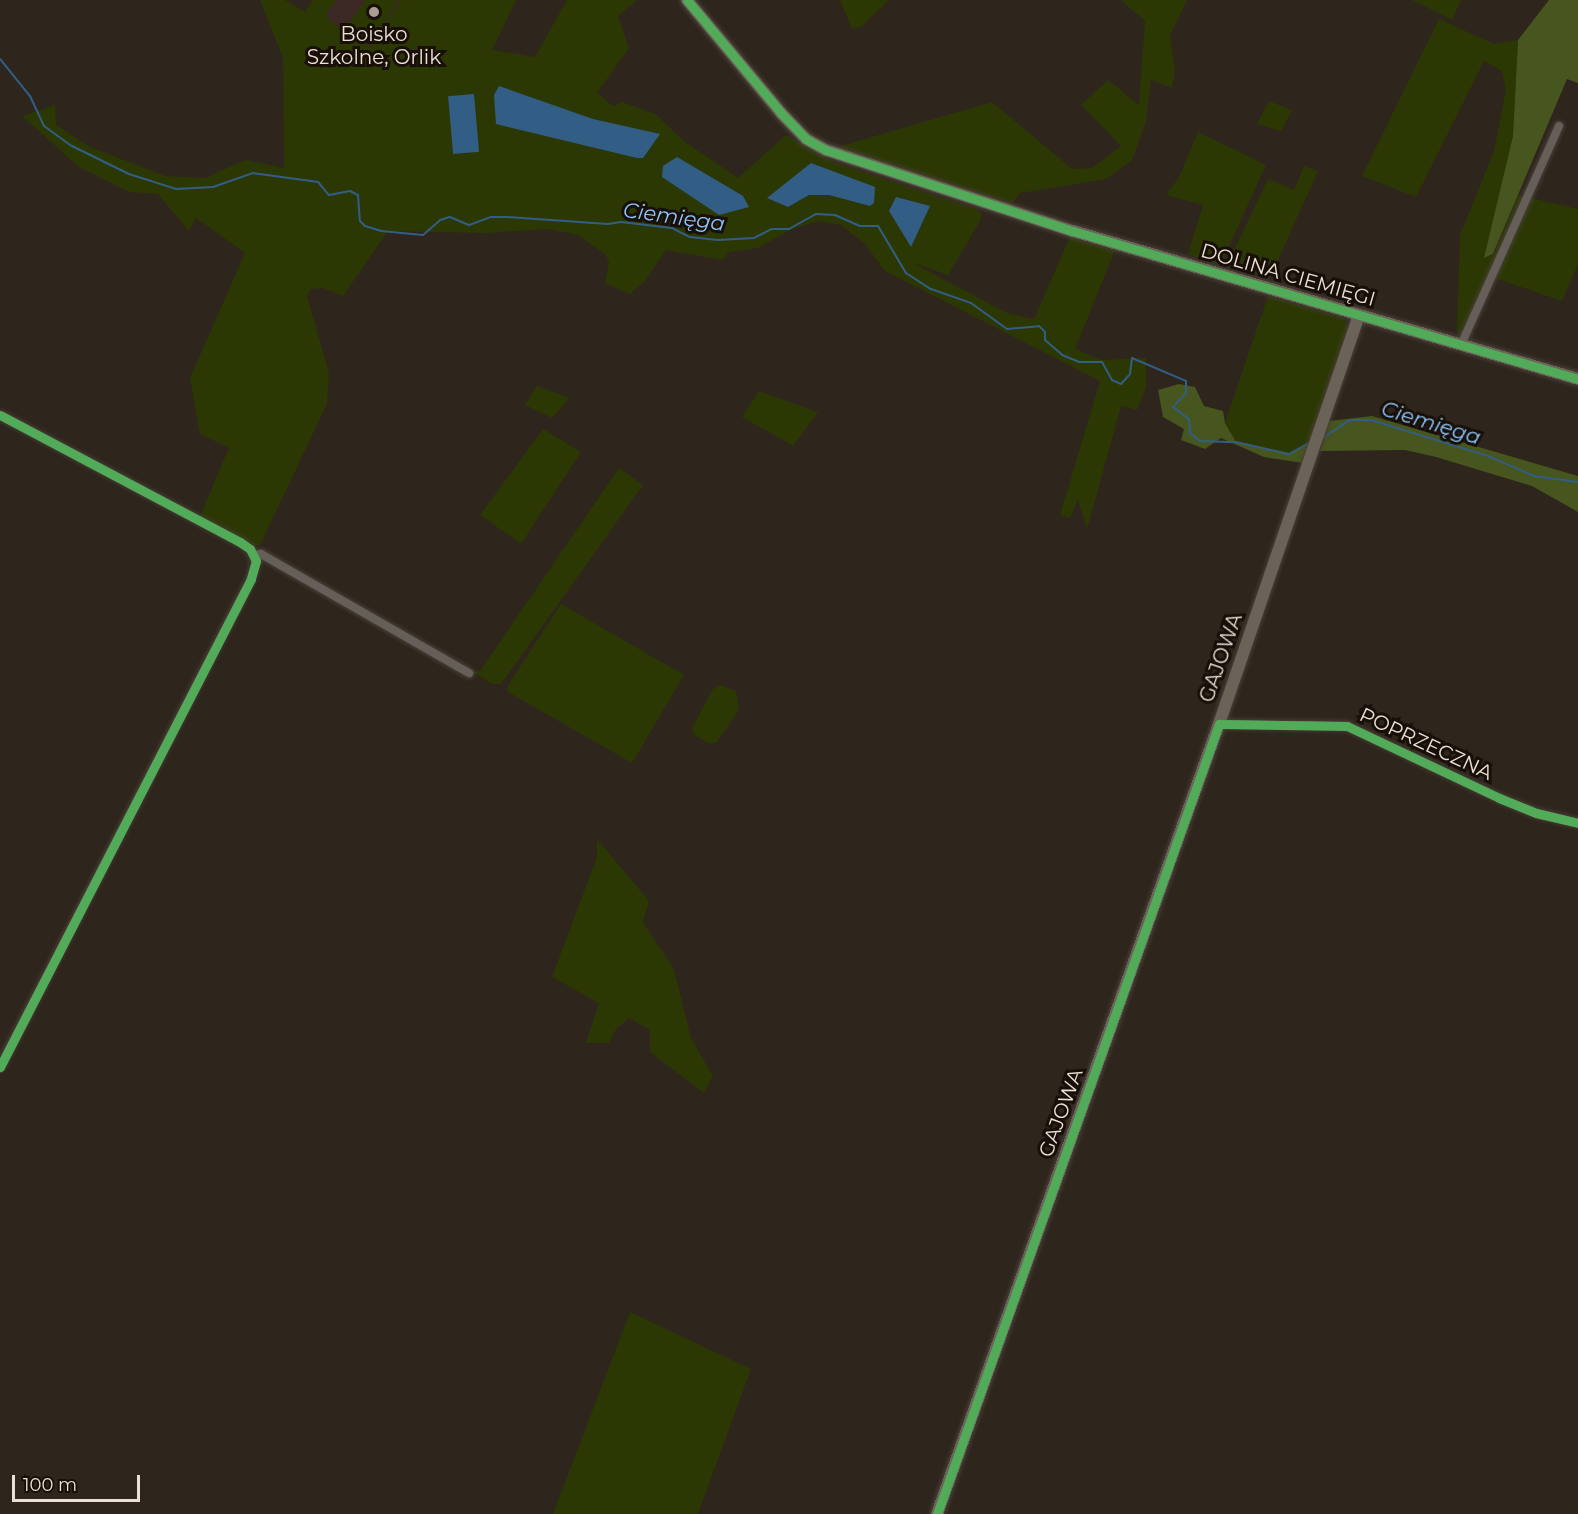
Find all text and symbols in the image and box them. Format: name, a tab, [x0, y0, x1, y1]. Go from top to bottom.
marker: Boisko Szkolne, Orlik	[367, 5, 381, 19]
place label: Boisko Szkolne, Orlik	[307, 22, 441, 69]
water label: Ciemięga	[621, 197, 727, 237]
street label: DOLINA CIEMIĘGI	[1198, 239, 1378, 311]
water label: Ciemięga	[1378, 396, 1484, 450]
street label: GAJOWA	[1195, 610, 1247, 706]
street label: POPRZECZNA	[1356, 703, 1496, 785]
street label: GAJOWA	[1034, 1066, 1088, 1160]
scale bar	[15, 1463, 142, 1501]
text: 100 m	[23, 1474, 77, 1496]

